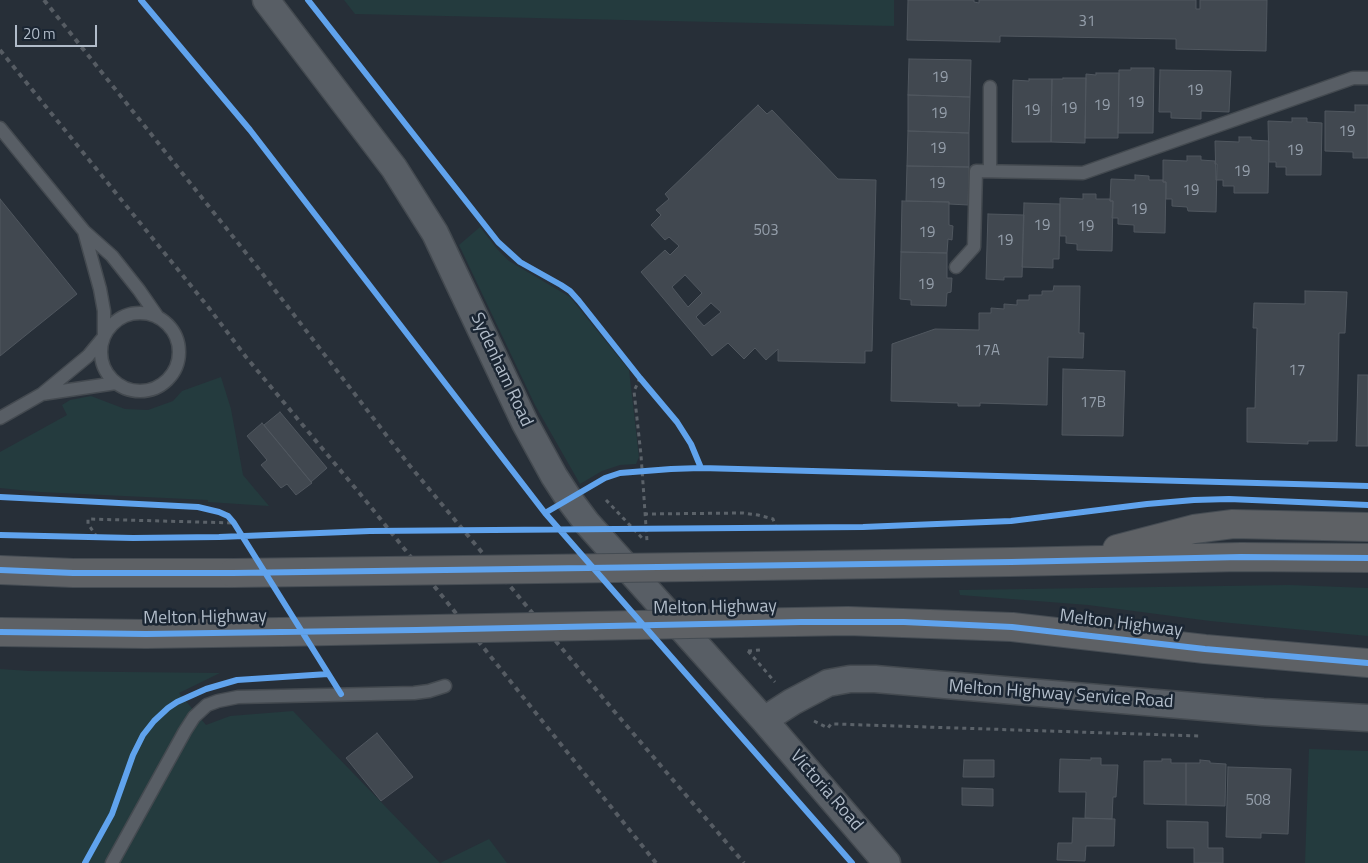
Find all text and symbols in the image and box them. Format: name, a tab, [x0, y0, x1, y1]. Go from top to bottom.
house number: 31	[1079, 13, 1095, 31]
scale bar	[18, 15, 100, 47]
text: 20 m	[23, 22, 56, 45]
house number: 19	[932, 69, 948, 87]
house number: 19	[1187, 82, 1203, 100]
house number: 19	[1128, 94, 1144, 112]
house number: 19	[1094, 97, 1110, 115]
house number: 19	[1061, 100, 1077, 118]
house number: 19	[1024, 102, 1040, 120]
house number: 19	[931, 105, 947, 123]
house number: 19	[1339, 123, 1355, 141]
house number: 19	[930, 140, 946, 158]
house number: 19	[1287, 142, 1303, 160]
house number: 19	[1234, 163, 1250, 181]
house number: 19	[929, 175, 945, 193]
house number: 19	[1183, 182, 1199, 200]
house number: 19	[1131, 201, 1147, 219]
house number: 19	[1034, 217, 1050, 235]
house number: 19	[1078, 218, 1094, 236]
house number: 503	[753, 222, 779, 240]
house number: 19	[919, 224, 935, 242]
house number: 19	[997, 232, 1013, 250]
house number: 19	[918, 276, 934, 294]
street label: Sydenham Road	[465, 310, 537, 430]
house number: 17A	[974, 342, 1000, 360]
house number: 17	[1289, 362, 1305, 380]
house number: 17B	[1080, 394, 1106, 412]
street label: Melton Highway	[653, 596, 777, 620]
street label: Melton Highway	[143, 606, 267, 630]
street label: Melton Highway	[1058, 606, 1184, 642]
street label: Melton Highway Service Road	[948, 676, 1174, 714]
street label: Victoria Road	[785, 746, 867, 836]
house number: 508	[1245, 792, 1271, 810]

